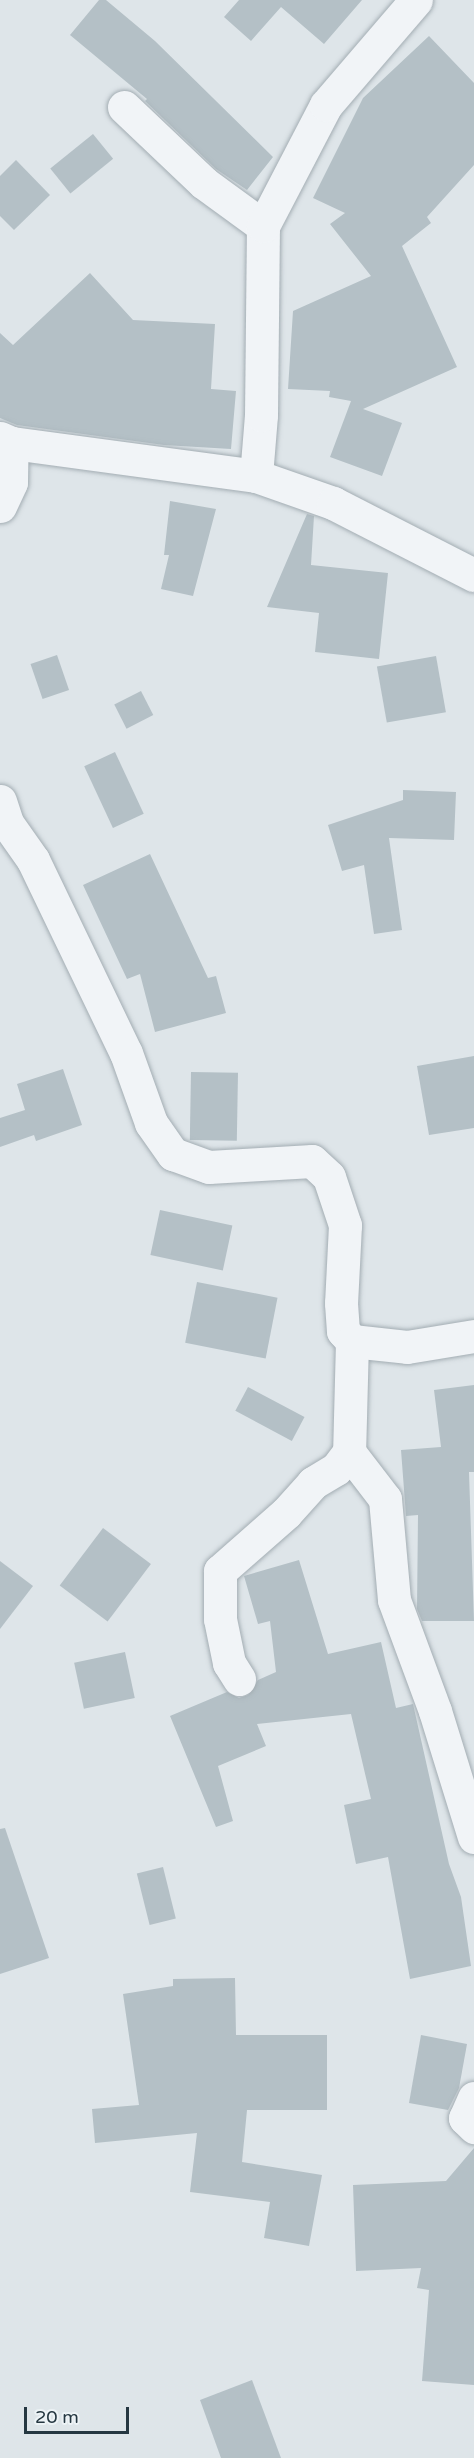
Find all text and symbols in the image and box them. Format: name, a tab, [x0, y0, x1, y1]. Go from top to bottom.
scale bar	[27, 2395, 132, 2433]
text: 20 m	[35, 2406, 79, 2428]

